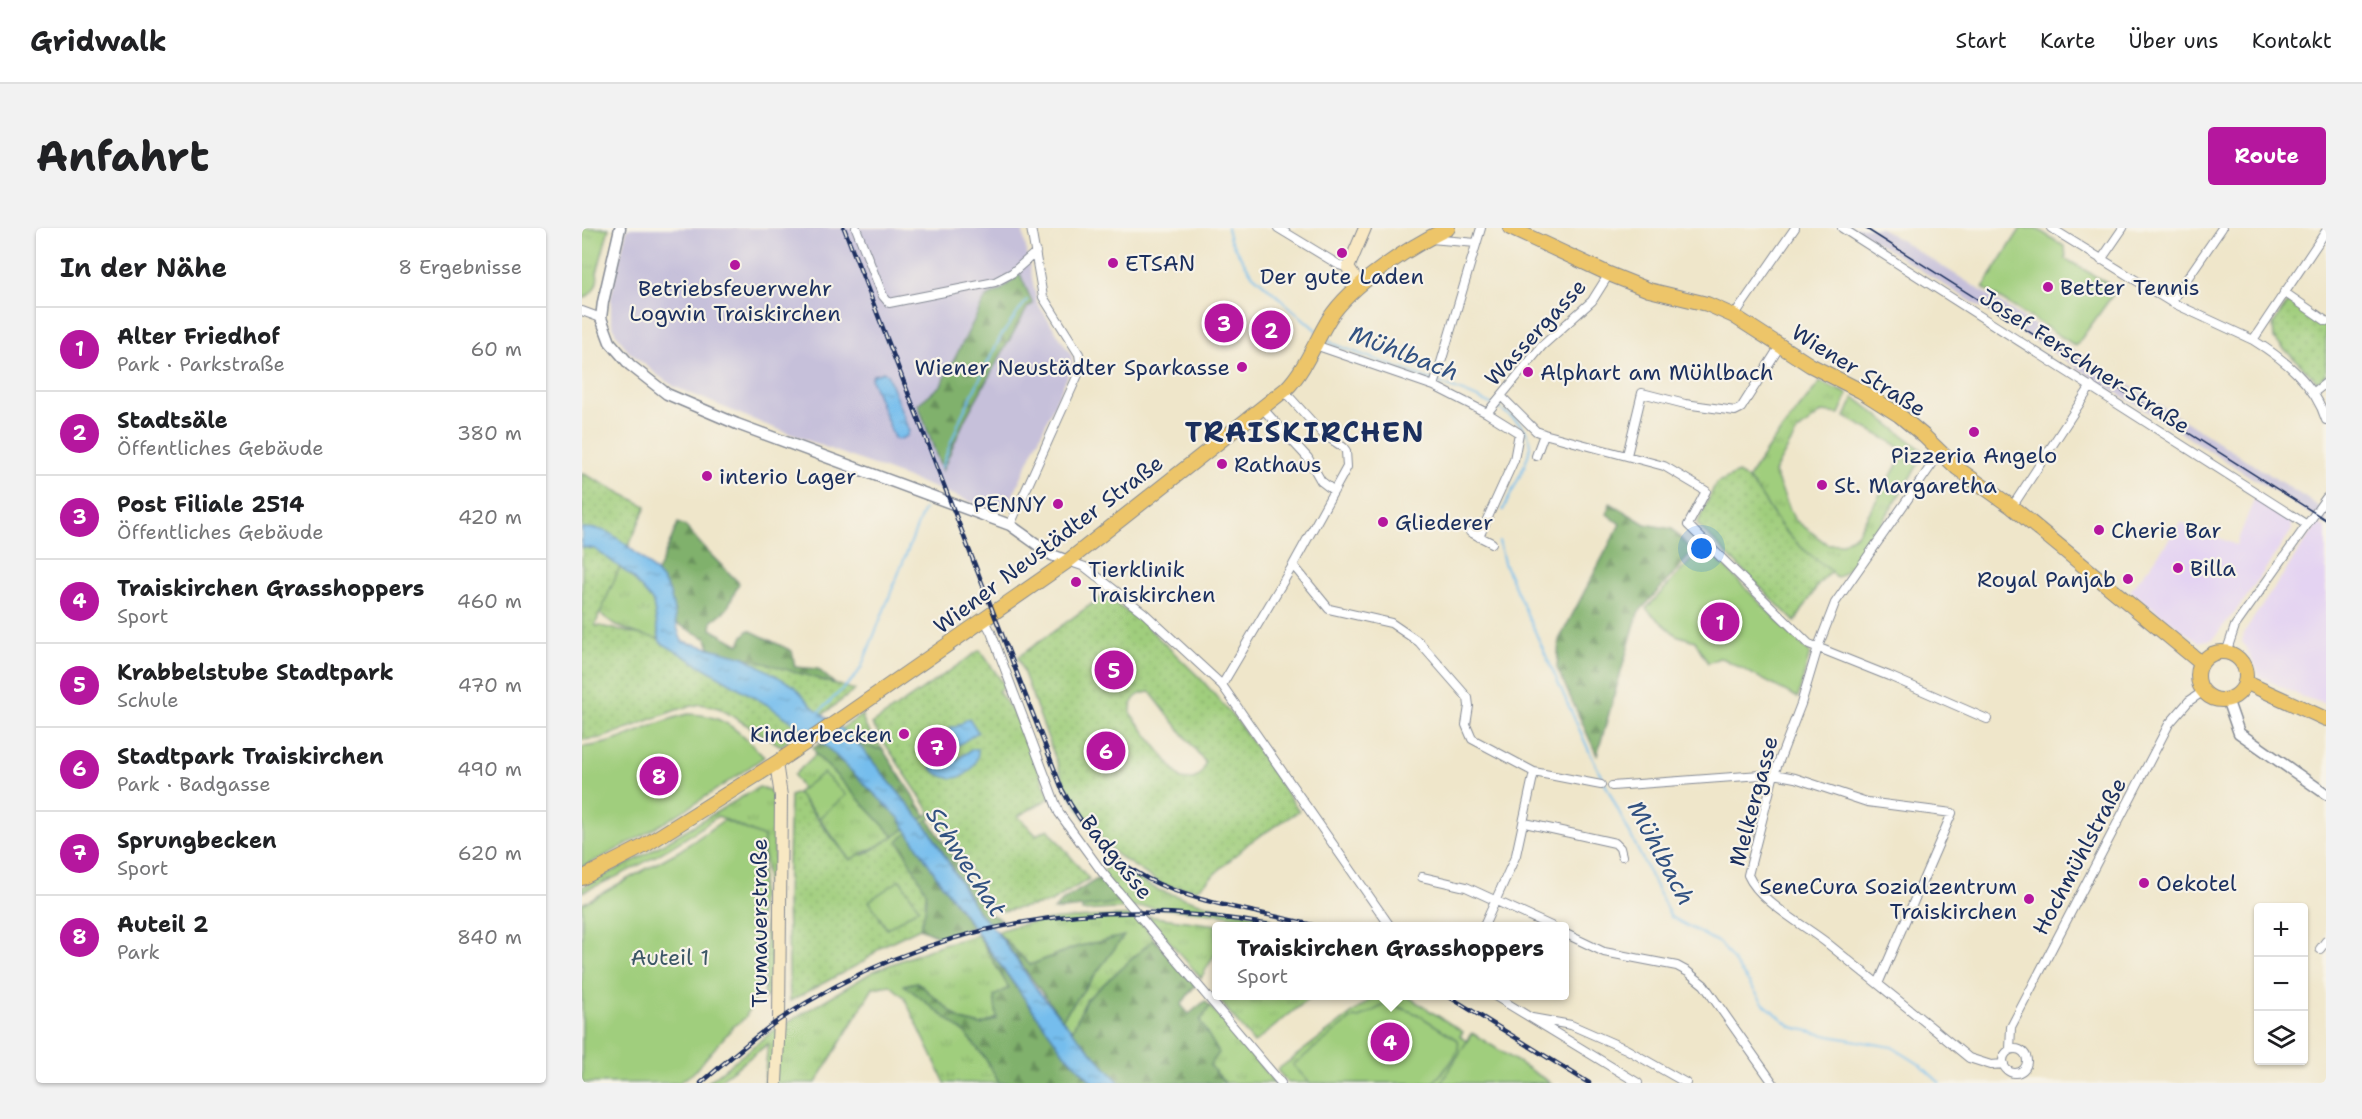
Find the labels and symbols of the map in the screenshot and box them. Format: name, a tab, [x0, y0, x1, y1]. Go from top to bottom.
marker: Der gute Laden	[1335, 246, 1349, 260]
place label: ETSAN	[1125, 249, 1195, 278]
marker: ETSAN	[1106, 256, 1120, 270]
marker: Betriebsfeuerwehr Logwin Traiskirchen	[728, 258, 742, 272]
place label: Der gute Laden	[1260, 262, 1424, 291]
street label: Wassergasse	[1478, 272, 1593, 392]
place label: Better Tennis	[2060, 273, 2200, 302]
place label: Betriebsfeuerwehr Logwin Traiskirchen	[629, 274, 841, 328]
marker: Better Tennis	[2041, 280, 2055, 294]
street label: Josef Ferschner-Straße	[1974, 282, 2196, 440]
pin: 3	[1204, 300, 1244, 346]
pin: 2	[1252, 308, 1290, 352]
water label: Mühlbach	[1345, 317, 1463, 389]
street label: Wiener Straße	[1786, 317, 1931, 423]
place label: Wiener Neustädter Sparkasse	[914, 353, 1230, 382]
place label: Alphart am Mühlbach	[1540, 358, 1773, 387]
marker: Wiener Neustädter Sparkasse	[1235, 360, 1249, 374]
marker: Alphart am Mühlbach	[1521, 365, 1535, 379]
district label: TRAISKIRCHEN	[1185, 413, 1425, 451]
marker: Pizzeria Angelo	[1967, 425, 1981, 439]
place label: Pizzeria Angelo	[1891, 441, 2057, 470]
street label: Wiener Neustädter Straße	[928, 448, 1169, 640]
place label: Rathaus	[1234, 450, 1322, 479]
marker: Rathaus	[1215, 457, 1229, 471]
place label: interio Lager	[719, 462, 857, 491]
marker: interio Lager	[700, 469, 714, 483]
place label: St. Margaretha	[1834, 471, 1997, 500]
marker: St. Margaretha	[1815, 478, 1829, 492]
place label: PENNY	[973, 490, 1046, 519]
marker: PENNY	[1051, 497, 1065, 511]
place label: Gliederer	[1395, 508, 1494, 537]
marker: Gliederer	[1376, 515, 1390, 529]
place label: Cherie Bar	[2111, 516, 2222, 545]
marker: Cherie Bar	[2092, 523, 2106, 537]
your location	[1687, 534, 1716, 563]
place label: Billa	[2190, 554, 2236, 583]
place label: Tierklinik Traiskirchen	[1088, 555, 1215, 609]
marker: Billa	[2171, 561, 2185, 575]
place label: Royal Panjab	[1977, 565, 2116, 594]
marker: Royal Panjab	[2121, 572, 2135, 586]
marker: Tierklinik Traiskirchen	[1069, 575, 1083, 589]
pin: 1	[1700, 600, 1740, 644]
pin: 5	[1094, 648, 1134, 692]
place label: Kinderbecken	[750, 720, 892, 749]
pin: 7	[918, 724, 956, 770]
marker: Kinderbecken	[897, 727, 911, 741]
pin: 6	[1086, 728, 1126, 774]
street label: Melkergasse	[1722, 733, 1785, 870]
pin: 8	[640, 754, 679, 798]
street label: Hochmühlstraße	[2026, 772, 2133, 940]
water label: Mühlbach	[1620, 795, 1702, 911]
water label: Schwechat	[918, 801, 1014, 924]
street label: Badgasse	[1074, 809, 1159, 905]
street label: Trumauerstraße	[745, 838, 774, 1008]
place label: Oekotel	[2156, 869, 2237, 898]
place label: SeneCura Sozialzentrum Traiskirchen	[1760, 872, 2017, 926]
marker: Oekotel	[2137, 876, 2151, 890]
marker: SeneCura Sozialzentrum Traiskirchen	[2022, 892, 2036, 906]
park label: Auteil 1	[630, 943, 710, 972]
pin: 4	[1370, 1020, 1410, 1064]

